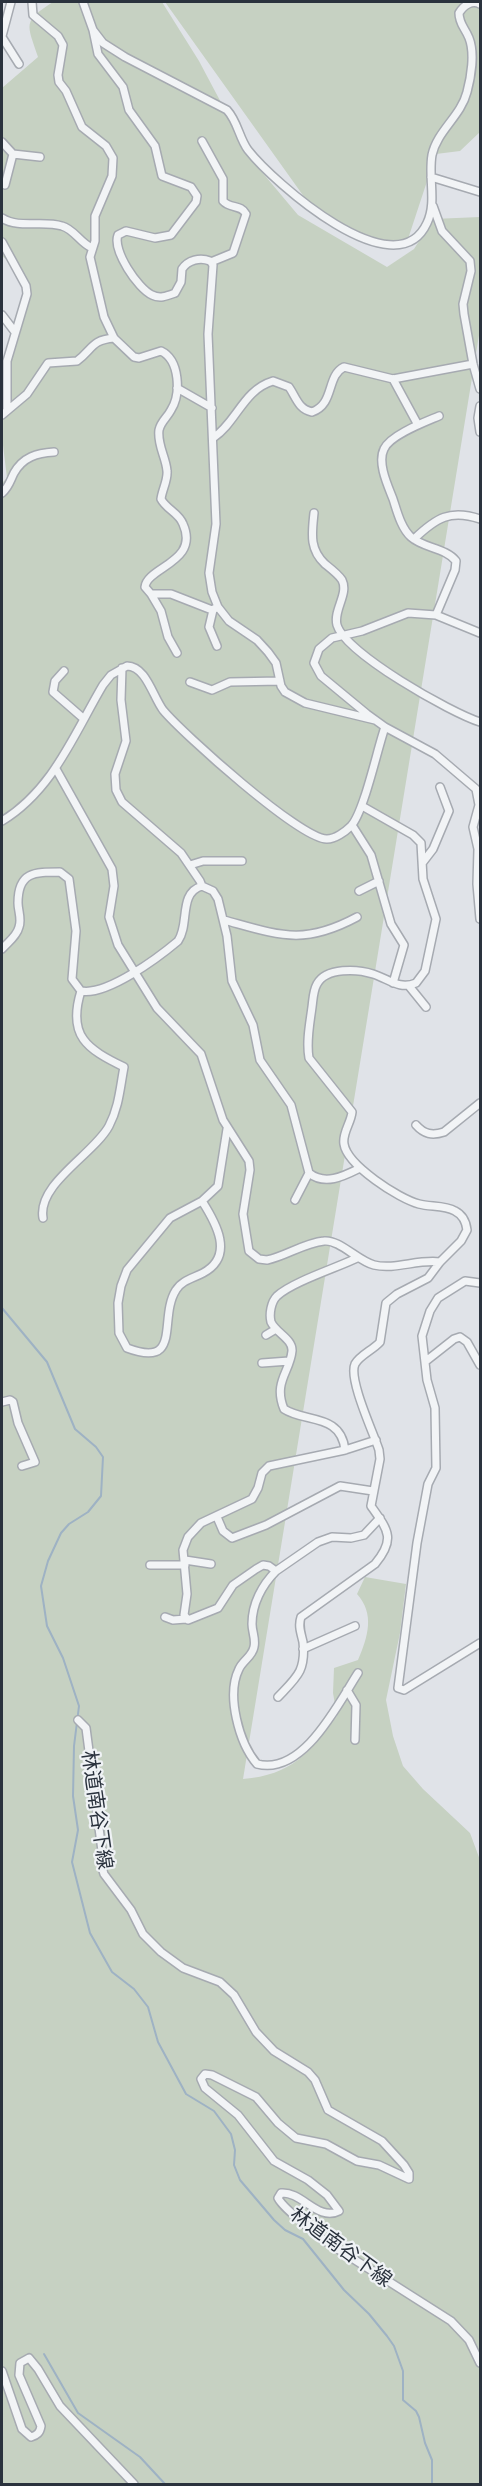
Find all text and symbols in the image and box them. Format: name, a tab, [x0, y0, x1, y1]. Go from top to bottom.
street label: 林道南谷下線	[77, 1749, 117, 1871]
street label: 林道南谷下線	[285, 2202, 397, 2292]

